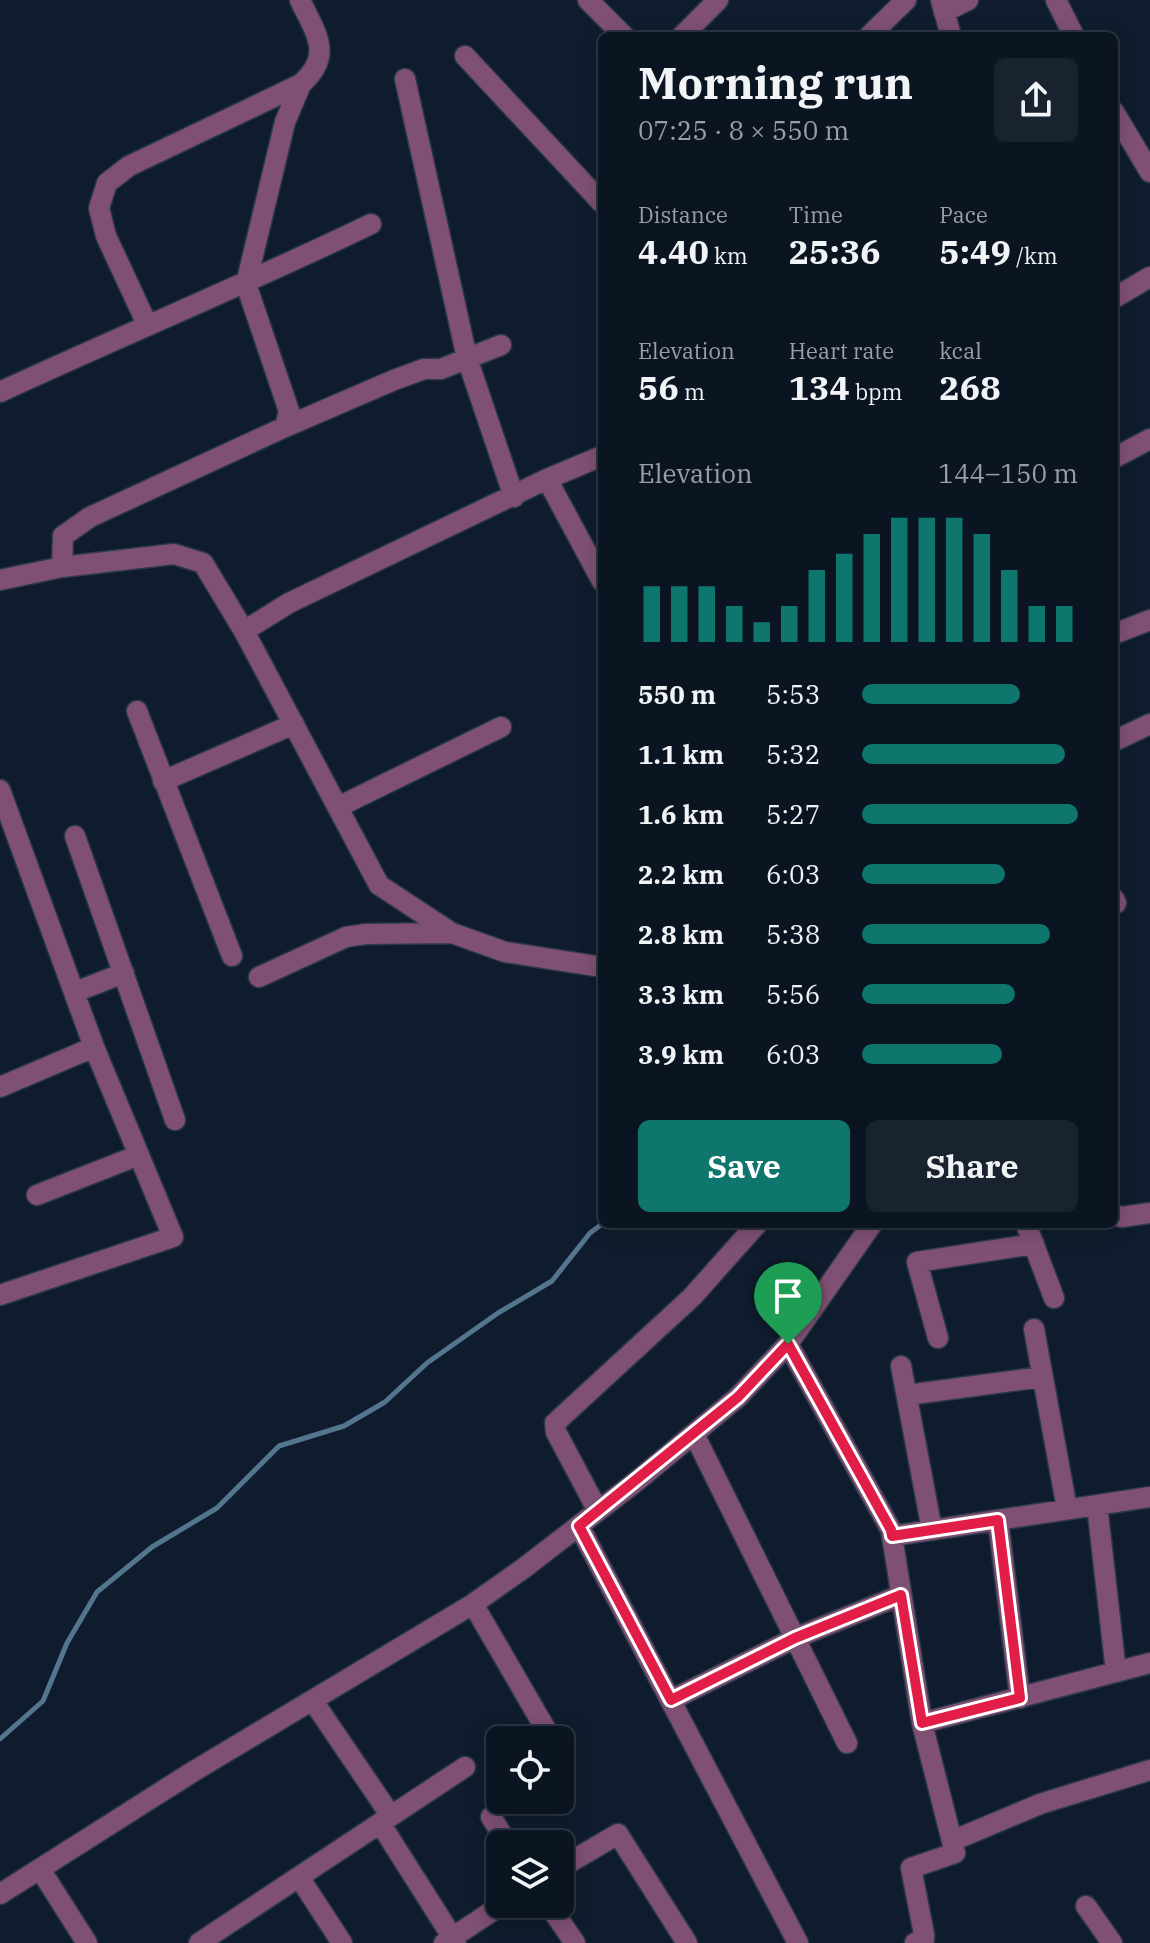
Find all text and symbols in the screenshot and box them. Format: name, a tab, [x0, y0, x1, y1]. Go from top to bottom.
text: Morning run	[638, 54, 913, 111]
button: share	[994, 58, 1078, 142]
text: 07:25 · 8 × 550 m	[638, 113, 849, 147]
text: Distance	[638, 200, 728, 229]
text: Time	[789, 200, 843, 229]
text: Pace	[939, 200, 988, 229]
text: 4.40	[638, 229, 709, 273]
text: 25:36	[789, 229, 881, 273]
text: 5:49	[939, 229, 1011, 273]
text: km	[709, 241, 748, 270]
text: /km	[1011, 241, 1058, 270]
text: Elevation	[638, 336, 735, 365]
text: Heart rate	[789, 336, 894, 365]
text: kcal	[939, 336, 982, 365]
text: 56	[638, 365, 679, 409]
text: 134	[789, 365, 850, 409]
text: 268	[939, 365, 1001, 409]
text: m	[679, 377, 705, 406]
text: bpm	[850, 377, 903, 406]
text: Elevation	[638, 456, 753, 490]
text: 144–150 m	[938, 456, 1078, 490]
text: 550 m	[638, 677, 716, 711]
text: 5:53	[766, 677, 820, 711]
text: 1.1 km	[638, 737, 724, 771]
text: 5:32	[766, 737, 820, 771]
text: 1.6 km	[638, 797, 724, 831]
text: 5:27	[766, 797, 820, 831]
text: 2.2 km	[638, 857, 724, 891]
text: 6:03	[766, 857, 820, 891]
text: 2.8 km	[638, 917, 724, 951]
text: 5:38	[766, 917, 820, 951]
text: 3.3 km	[638, 977, 724, 1011]
text: 5:56	[766, 977, 820, 1011]
text: 3.9 km	[638, 1037, 724, 1071]
text: 6:03	[766, 1037, 820, 1071]
button: Save	[638, 1120, 850, 1212]
button: Share	[866, 1120, 1078, 1212]
pin	[754, 1262, 822, 1344]
icon: arrive	[766, 1274, 810, 1318]
map controls	[486, 1726, 574, 1918]
button: locate	[486, 1726, 574, 1814]
button: layers	[486, 1830, 574, 1918]

